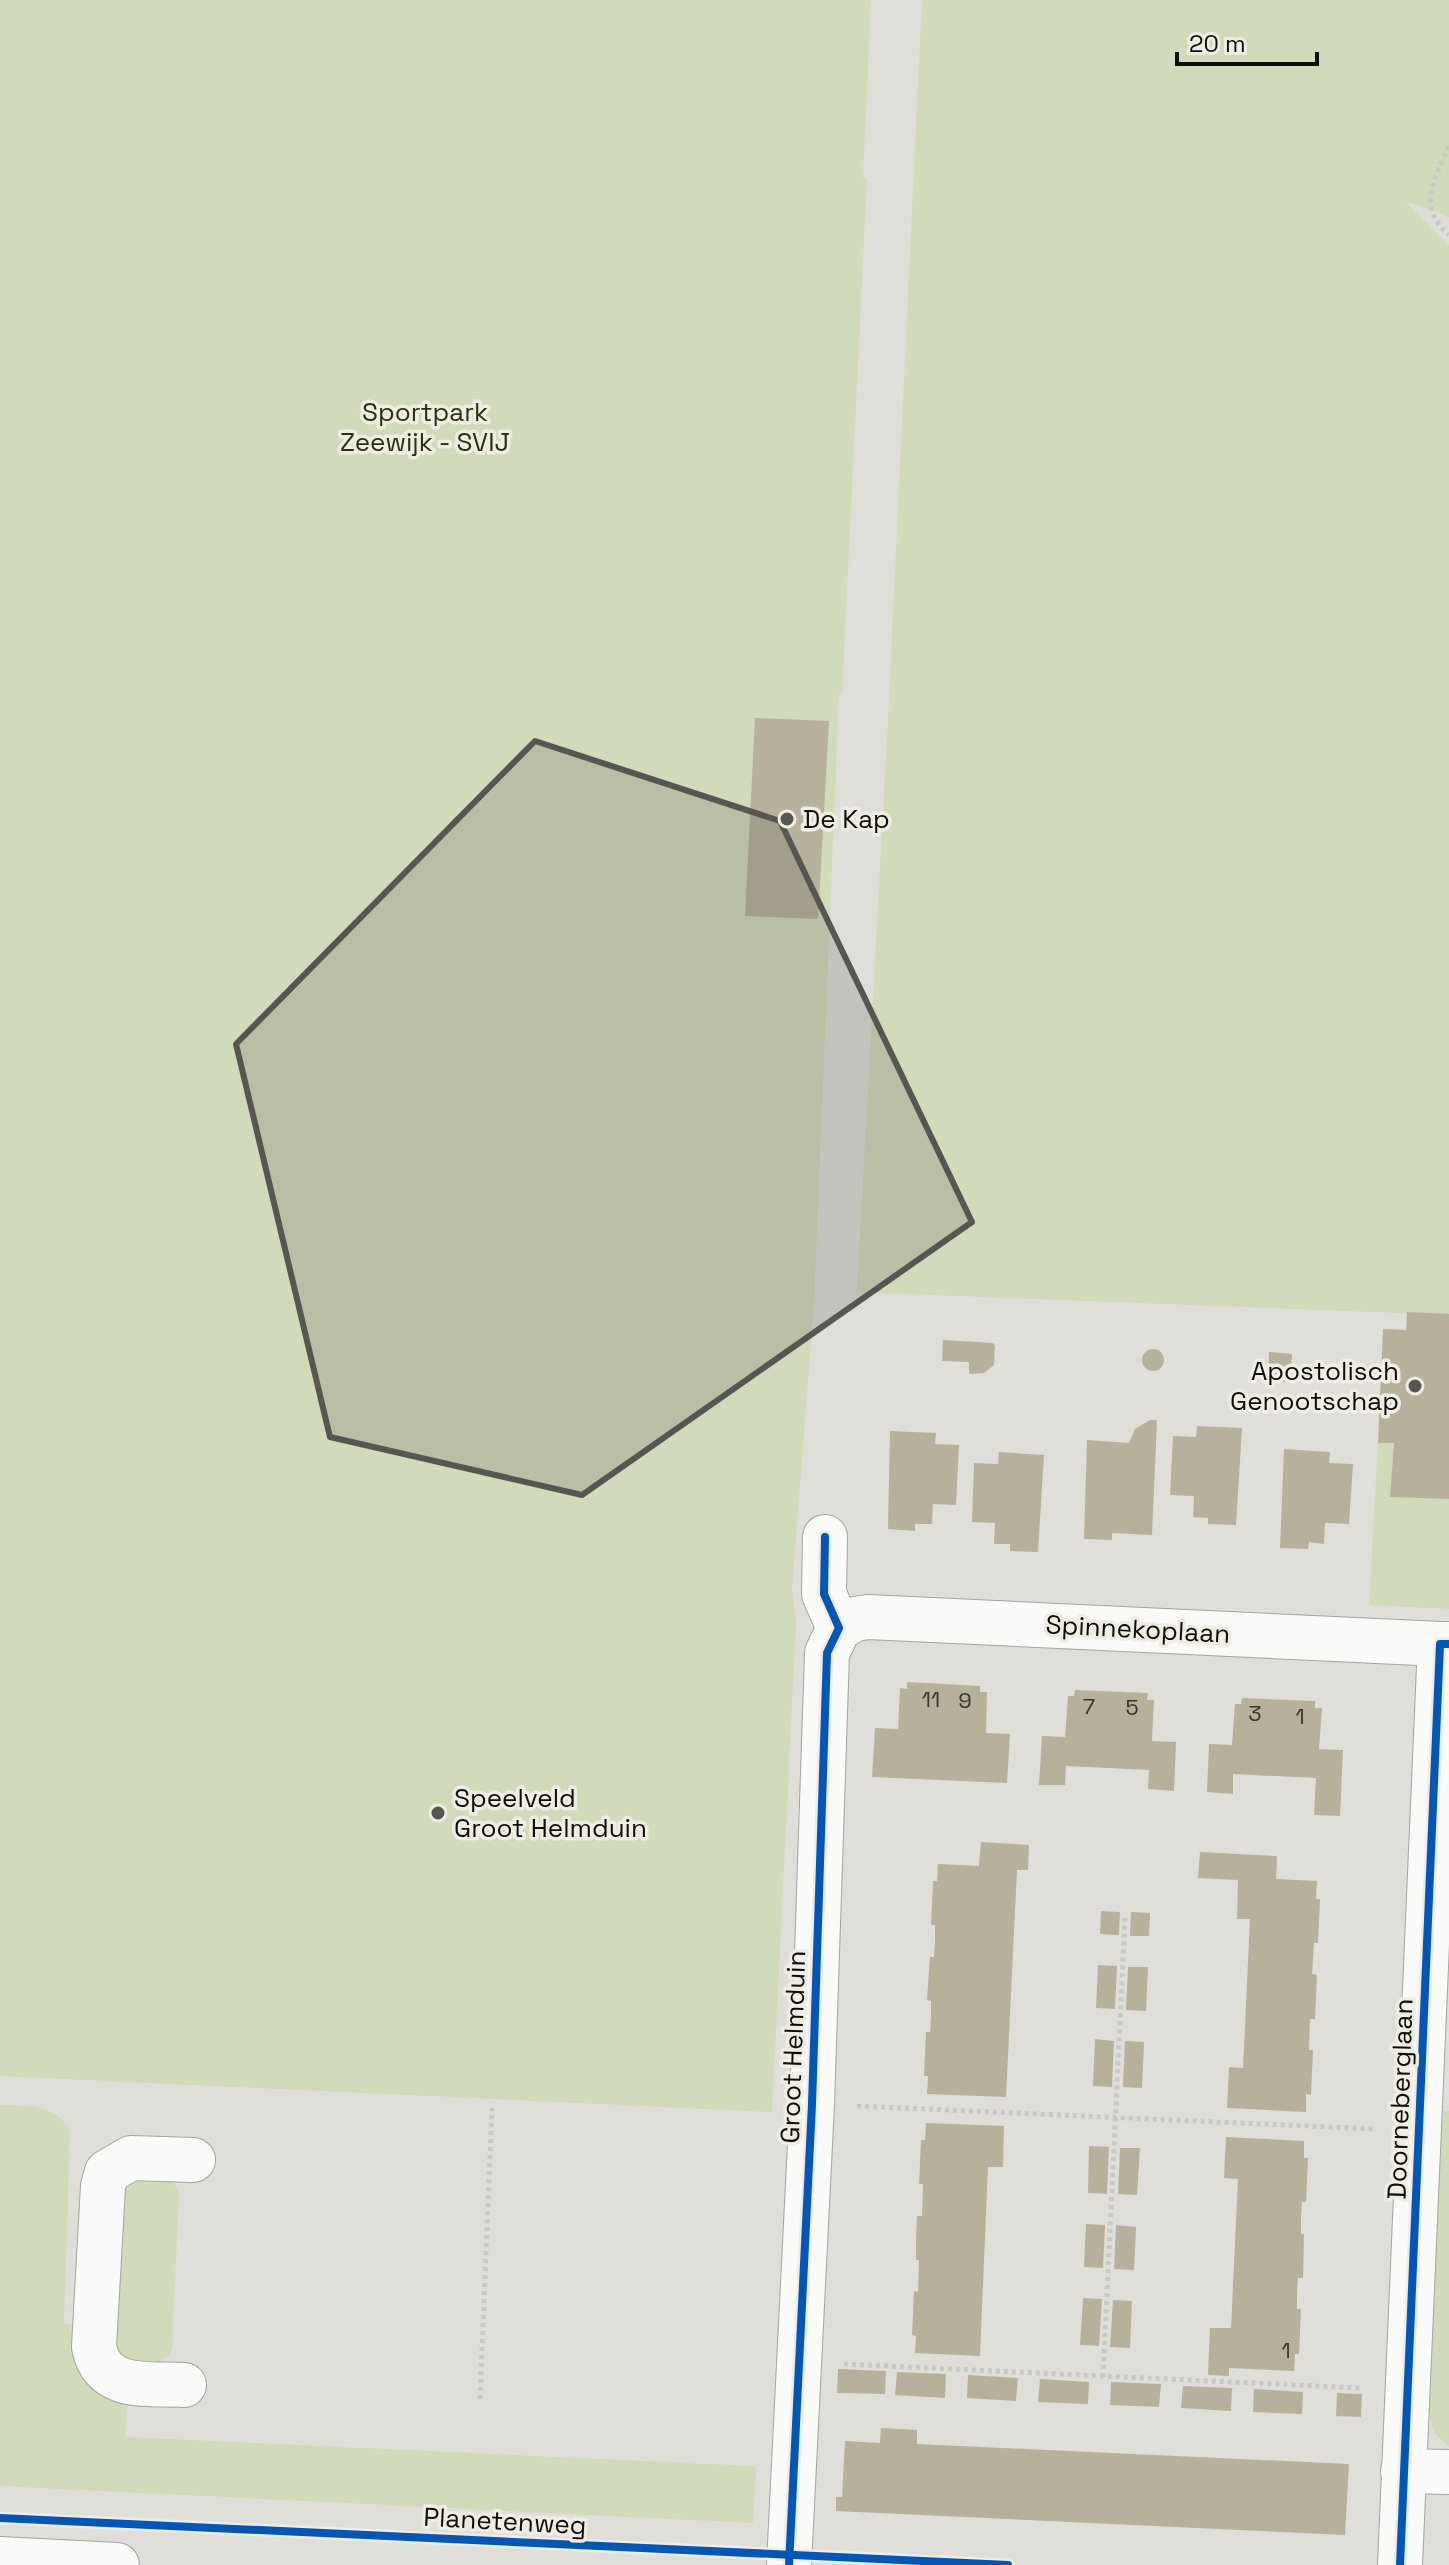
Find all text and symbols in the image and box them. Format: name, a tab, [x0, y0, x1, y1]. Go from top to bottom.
scale bar	[1177, 16, 1317, 66]
text: 20 m	[1189, 28, 1246, 59]
park label: Sportpark Zeewijk - SVIJ	[340, 395, 510, 459]
place label: De Kap	[803, 802, 890, 836]
marker: De Kap	[778, 810, 796, 828]
place label: Apostolisch Genootschap	[1230, 1354, 1399, 1418]
marker: Apostolisch Genootschap	[1406, 1377, 1424, 1395]
street label: Spinnekoplaan	[1045, 1607, 1231, 1651]
house number: 11	[922, 1685, 940, 1713]
house number: 9	[958, 1686, 972, 1714]
house number: 7	[1083, 1692, 1095, 1720]
house number: 5	[1125, 1693, 1139, 1721]
house number: 3	[1248, 1699, 1262, 1727]
house number: 1	[1295, 1702, 1305, 1730]
place label: Speelveld Groot Helmduin	[454, 1781, 647, 1845]
marker: Speelveld Groot Helmduin	[429, 1804, 447, 1822]
street label: Groot Helmduin	[773, 1950, 813, 2144]
street label: Doorneberglaan	[1380, 1998, 1420, 2200]
house number: 1	[1281, 2336, 1291, 2364]
street label: Planetenweg	[423, 2500, 587, 2542]

